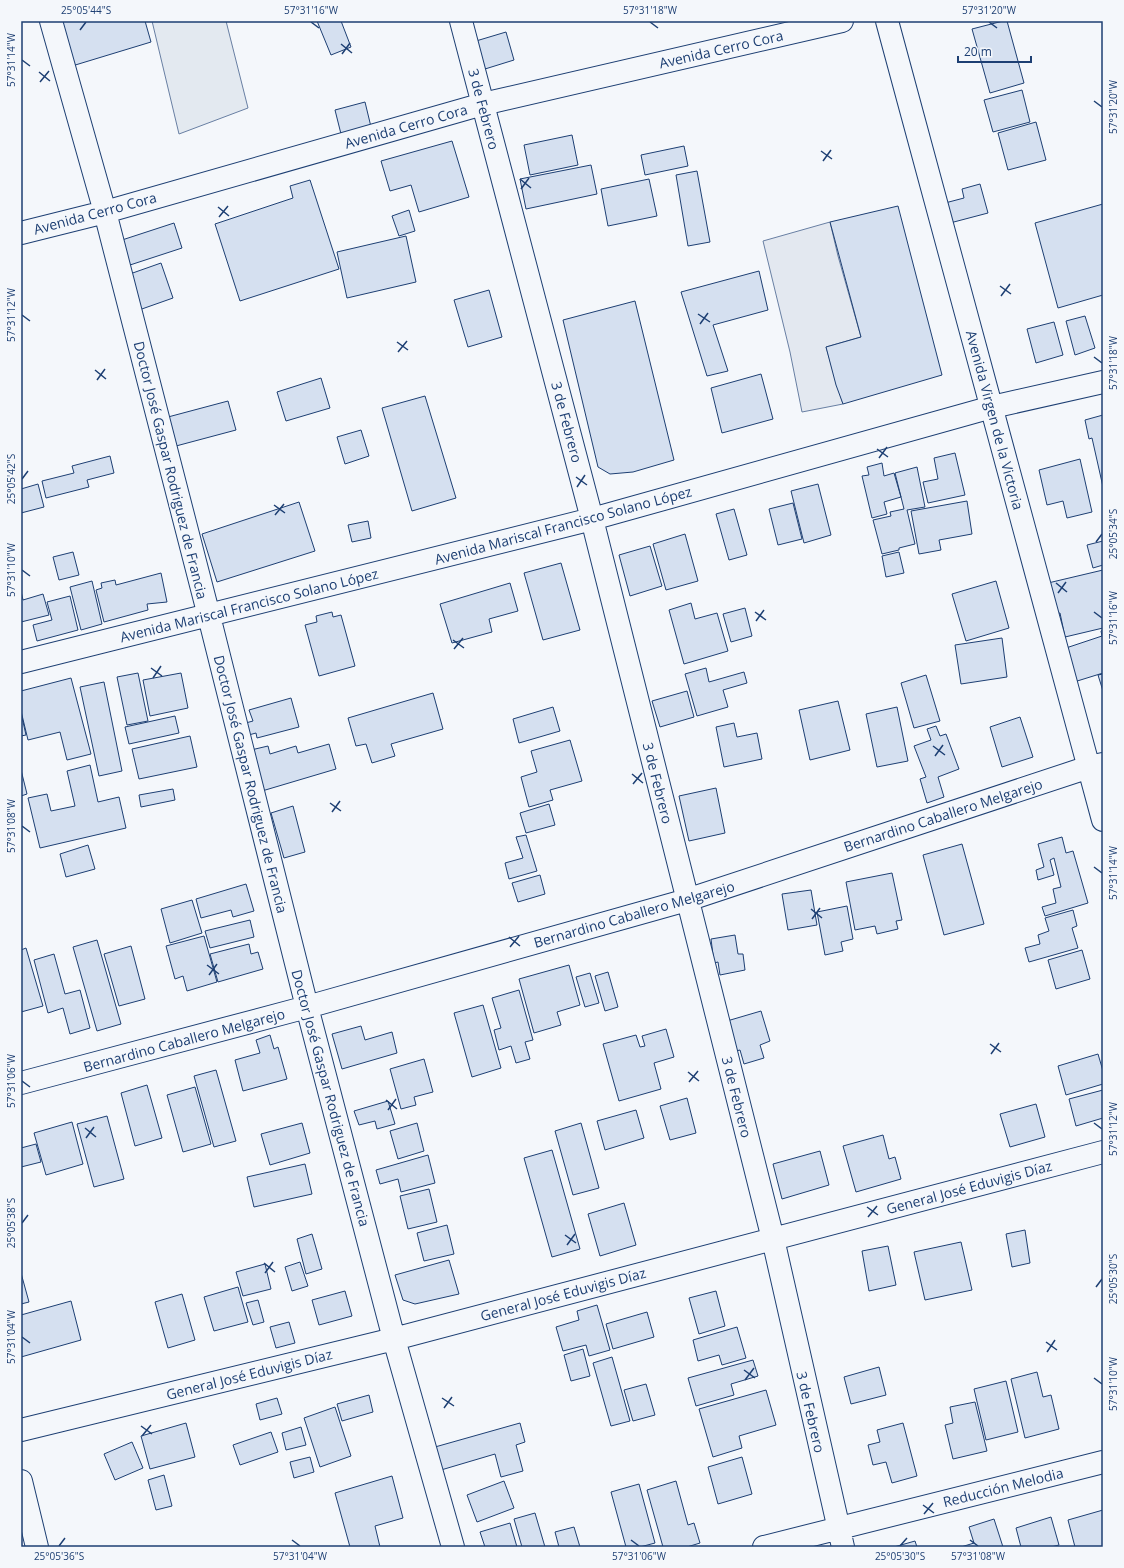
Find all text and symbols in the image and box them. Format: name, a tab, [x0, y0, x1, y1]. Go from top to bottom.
text: 25°05'44"S	[61, 3, 111, 17]
text: 57°31'16"W	[284, 3, 339, 17]
text: 57°31'18"W	[623, 3, 678, 17]
text: 57°31'20"W	[962, 3, 1017, 17]
street label: Avenida Cerro Cora	[657, 25, 785, 73]
text: 57°31'14"W	[4, 32, 18, 87]
scale bar	[958, 38, 1031, 64]
text: 20 m	[964, 43, 992, 60]
street label: 3 de Febrero	[464, 66, 504, 152]
text: 57°31'20"W	[1106, 79, 1120, 134]
street label: Avenida Cerro Cora	[342, 99, 470, 153]
street label: Avenida Cerro Cora	[31, 187, 159, 239]
text: 57°31'12"W	[4, 287, 18, 342]
street label: Avenida Virgen de la Victoria	[962, 328, 1028, 512]
text: 57°31'18"W	[1106, 335, 1120, 390]
street label: Doctor José Gaspar Rodriguez de Francia	[130, 339, 212, 601]
street label: 3 de Febrero	[547, 379, 587, 465]
text: 25°05'42"S	[4, 454, 18, 504]
street label: Avenida Mariscal Francisco Solano López	[432, 481, 694, 569]
text: 25°05'34"S	[1106, 509, 1120, 559]
text: 57°31'10"W	[4, 542, 18, 597]
street label: Avenida Mariscal Francisco Solano López	[118, 564, 381, 646]
text: 57°31'16"W	[1106, 590, 1120, 645]
street label: Doctor José Gaspar Rodriguez de Francia	[210, 653, 292, 915]
street label: 3 de Febrero	[639, 740, 677, 826]
street label: Bernardino Caballero Melgarejo	[841, 774, 1045, 856]
text: 57°31'08"W	[4, 798, 18, 853]
text: 57°31'14"W	[1106, 845, 1120, 900]
street label: Bernardino Caballero Melgarejo	[531, 876, 737, 952]
street label: Doctor José Gaspar Rodriguez de Francia	[287, 967, 375, 1229]
street label: Bernardino Caballero Melgarejo	[81, 1004, 287, 1076]
text: 57°31'06"W	[4, 1053, 18, 1108]
street label: 3 de Febrero	[718, 1054, 756, 1140]
text: 57°31'12"W	[1106, 1101, 1120, 1156]
street label: General José Eduvigis Díaz	[884, 1156, 1054, 1218]
text: 25°05'38"S	[4, 1198, 18, 1248]
text: 25°05'30"S	[1106, 1254, 1120, 1304]
street label: General José Eduvigis Díaz	[478, 1263, 648, 1325]
text: 57°31'04"W	[4, 1309, 18, 1364]
street label: General José Eduvigis Díaz	[164, 1344, 334, 1404]
text: 57°31'10"W	[1106, 1356, 1120, 1411]
street label: 3 de Febrero	[792, 1369, 830, 1455]
street label: Reducción Melodia	[941, 1463, 1065, 1511]
text: 25°05'36"S	[34, 1549, 84, 1563]
text: 57°31'04"W	[273, 1549, 328, 1563]
text: 57°31'06"W	[612, 1549, 667, 1563]
text: 25°05'30"S	[875, 1549, 925, 1563]
text: 57°31'08"W	[951, 1549, 1006, 1563]

